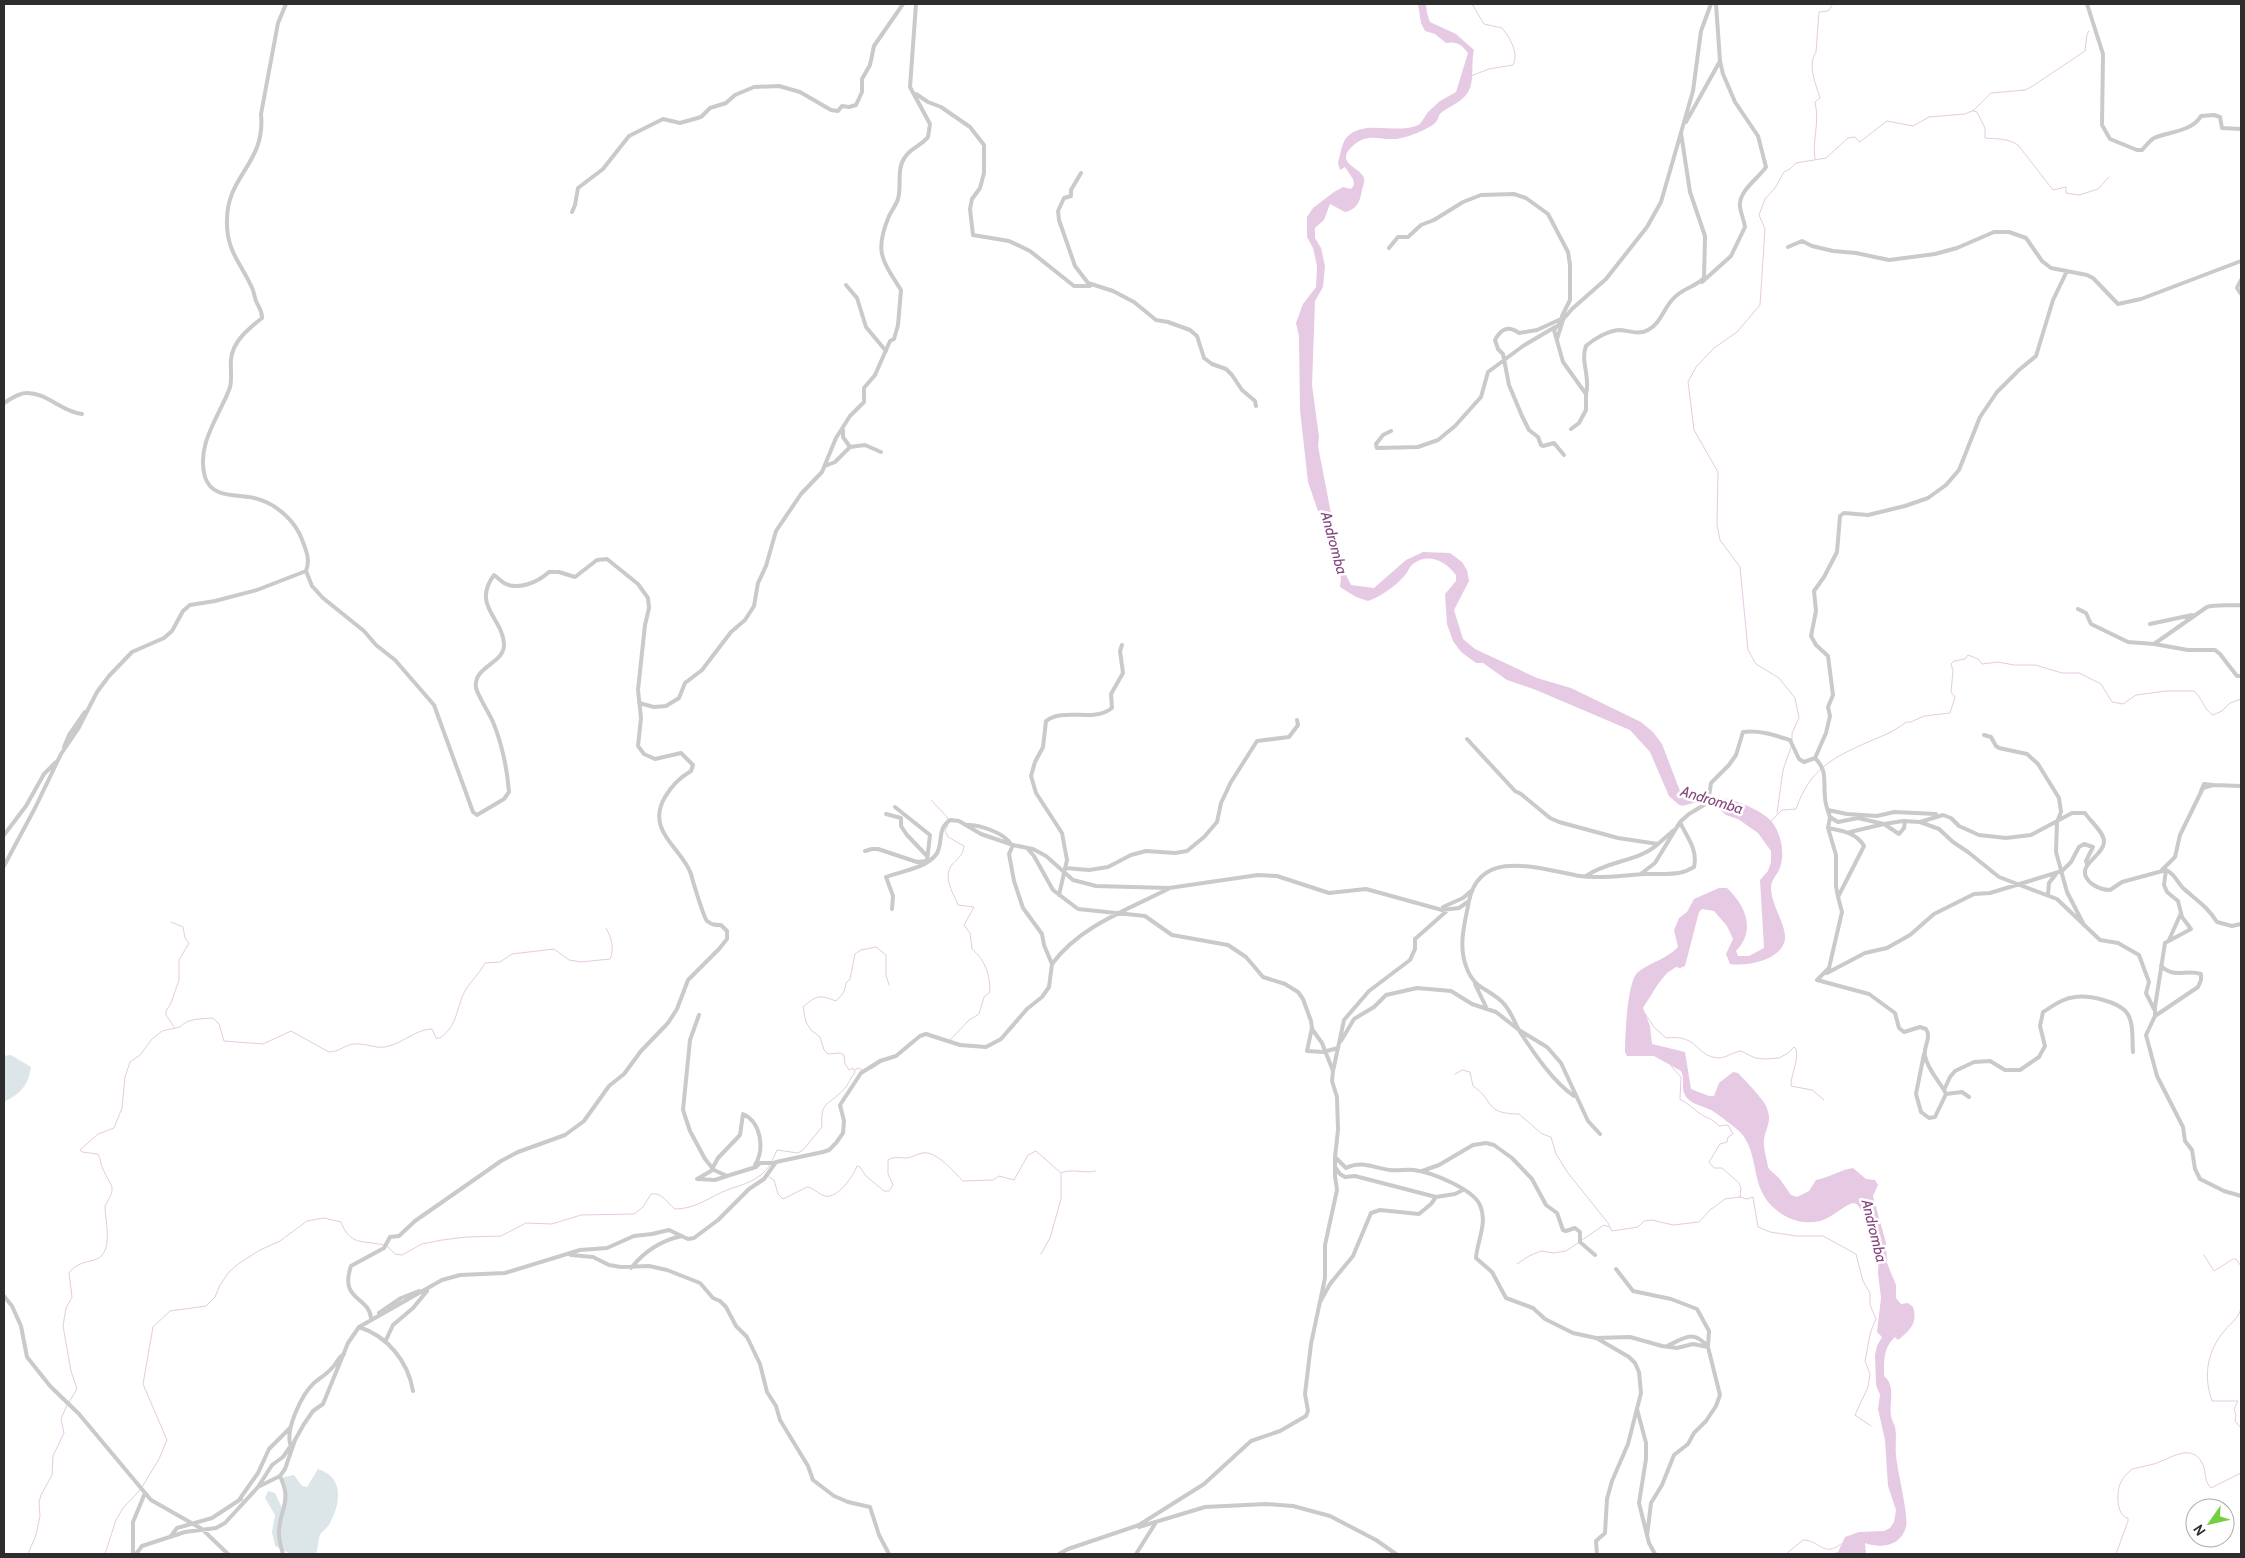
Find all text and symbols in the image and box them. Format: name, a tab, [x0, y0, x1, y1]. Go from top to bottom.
water label: Andromba	[1317, 509, 1351, 576]
water label: Andromba	[1678, 782, 1745, 818]
water label: Andromba	[1857, 1197, 1890, 1264]
north arrow	[2185, 1498, 2235, 1548]
text: N	[2189, 1521, 2209, 1539]

